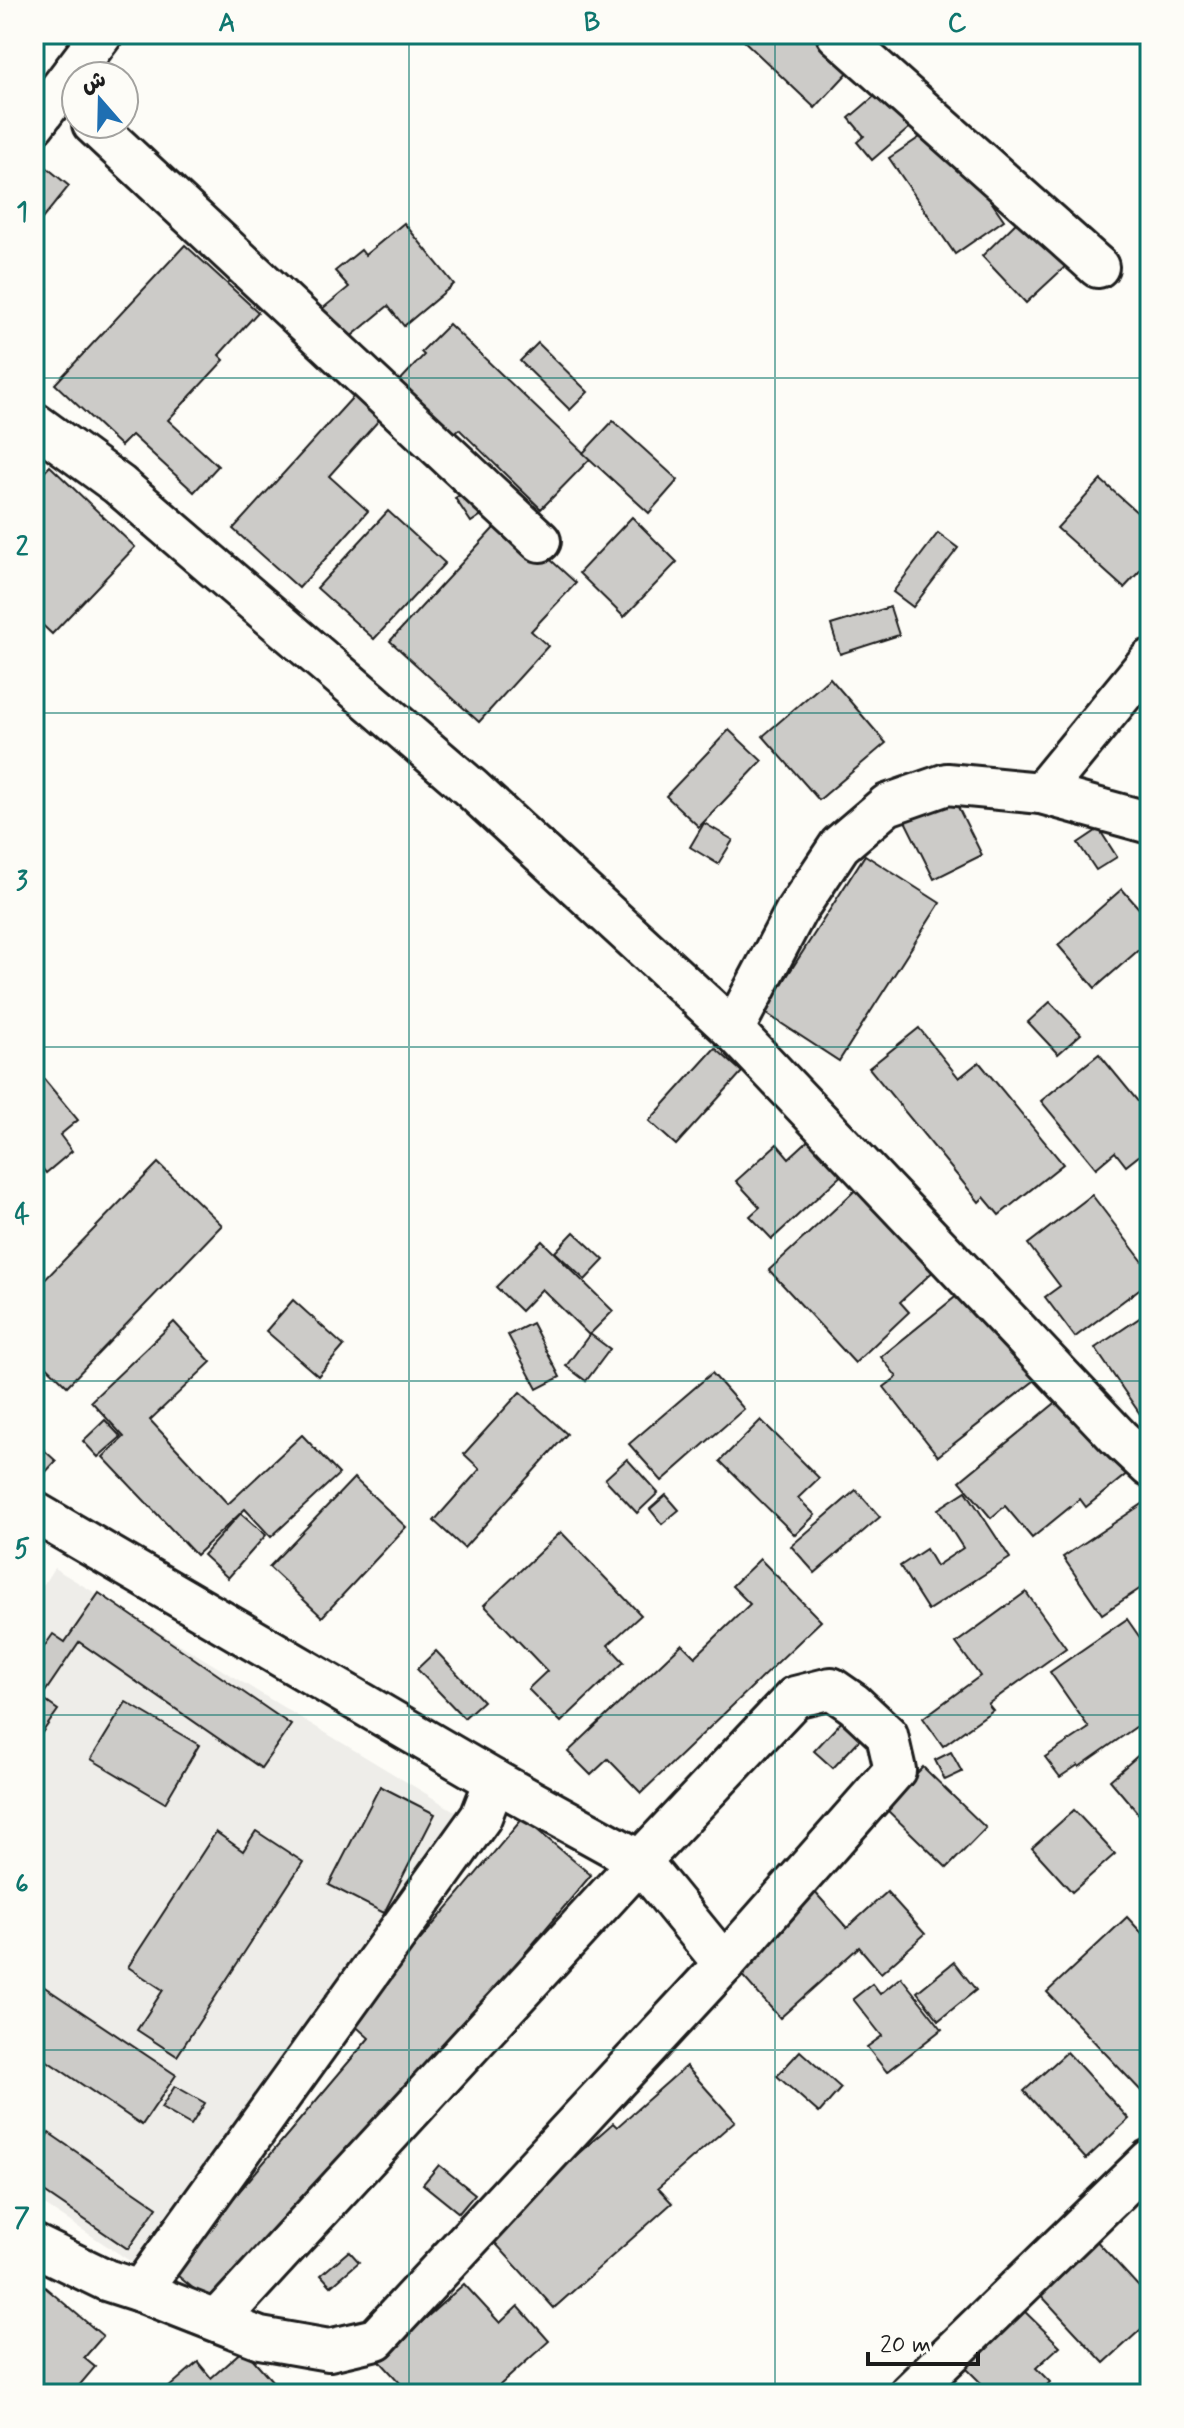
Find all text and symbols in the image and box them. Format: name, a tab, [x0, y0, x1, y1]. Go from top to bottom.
text: A	[218, 7, 236, 41]
text: B	[584, 7, 600, 41]
text: C	[948, 7, 967, 41]
north arrow	[60, 60, 140, 140]
text: ش	[78, 66, 110, 100]
text: 1	[16, 196, 28, 230]
text: 2	[16, 531, 29, 565]
text: 3	[16, 865, 28, 899]
text: 4	[14, 1199, 30, 1233]
text: 5	[14, 1533, 30, 1567]
text: 6	[15, 1868, 29, 1902]
text: 7	[14, 2202, 30, 2236]
scale bar	[868, 2316, 978, 2366]
text: 20 m	[880, 2330, 931, 2361]

